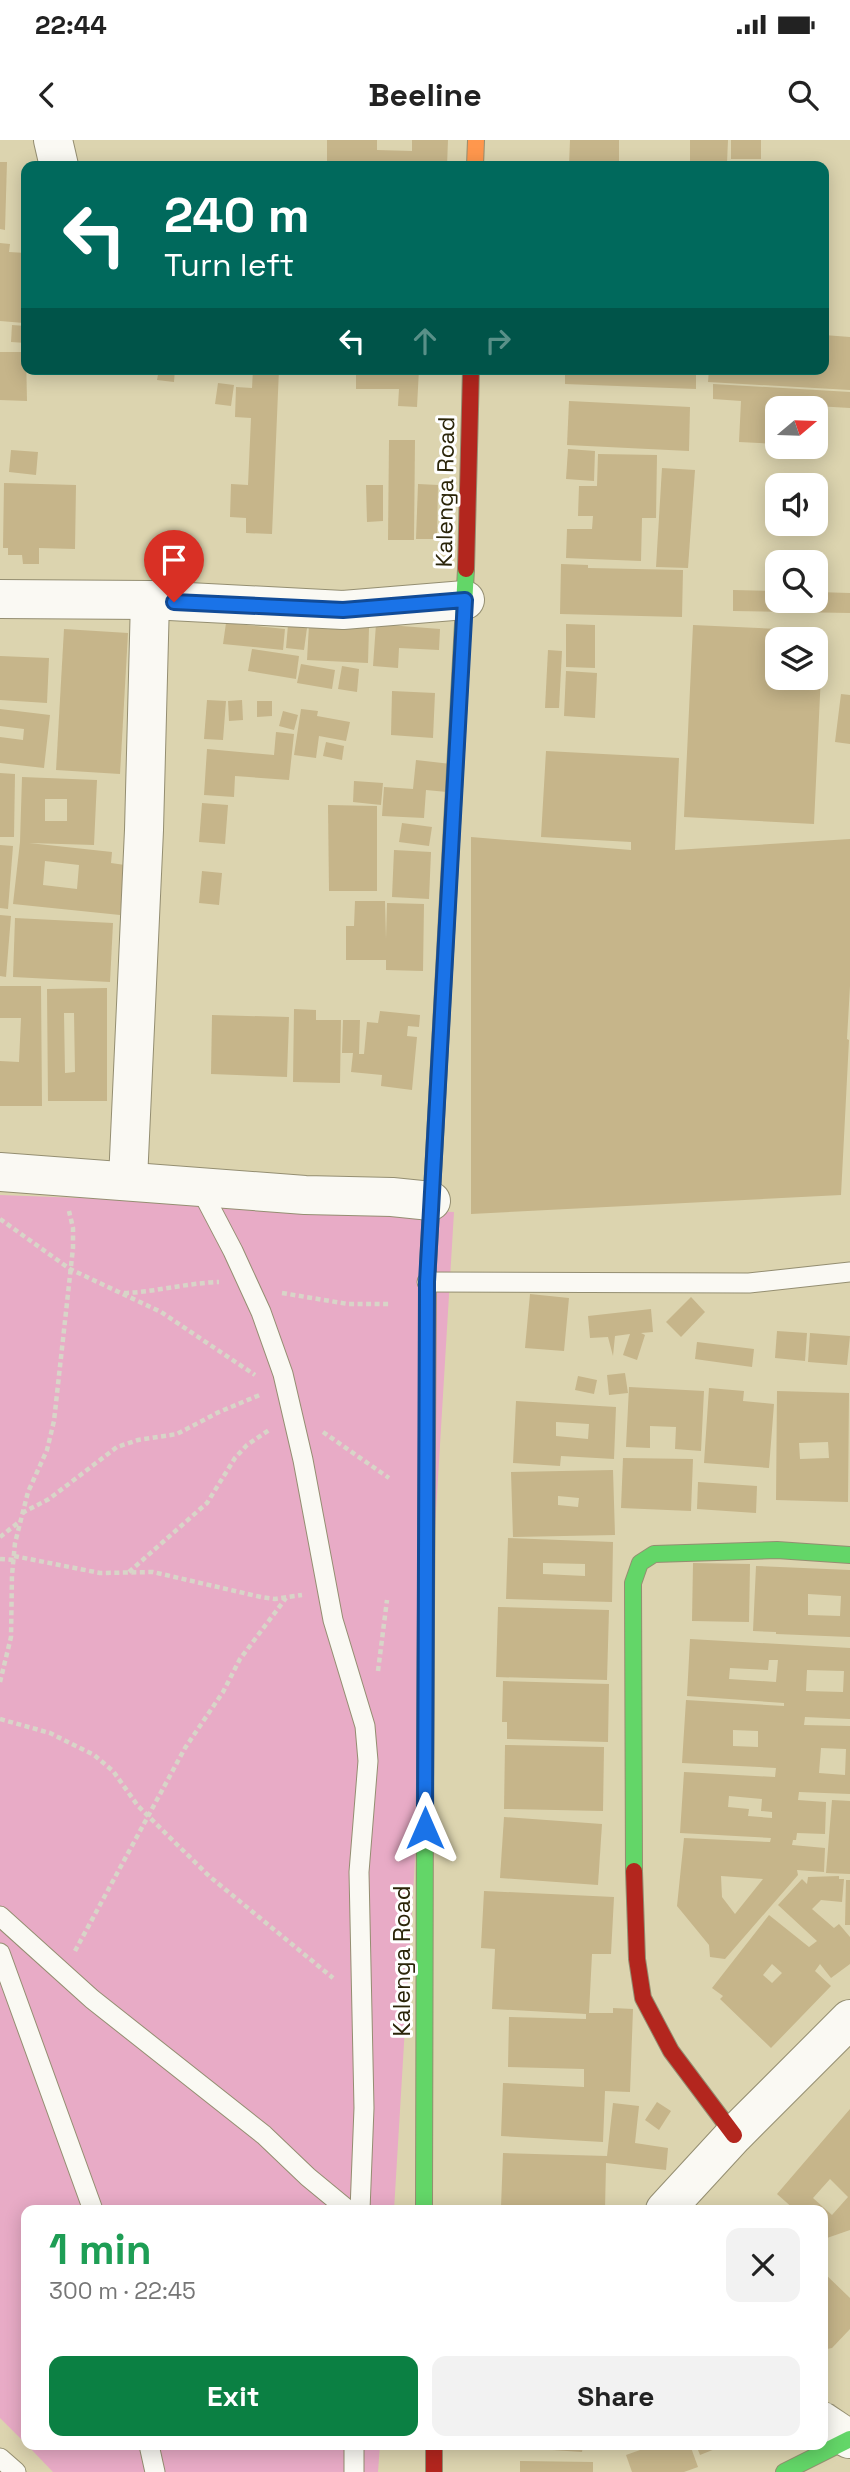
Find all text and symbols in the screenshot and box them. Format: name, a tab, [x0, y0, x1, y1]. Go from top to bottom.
text: 22:44	[35, 8, 107, 42]
text: Beeline	[368, 75, 482, 115]
icon: back	[28, 76, 66, 114]
icon: search	[784, 76, 822, 114]
text: 240 m	[164, 184, 310, 246]
icon: left	[49, 189, 140, 280]
text: Turn left	[164, 245, 294, 285]
icon: left	[333, 322, 371, 360]
icon: ahead	[406, 322, 444, 360]
icon: right	[479, 322, 517, 360]
north arrow	[765, 396, 828, 458]
map controls	[765, 396, 828, 690]
street label: Kalenga Road	[429, 416, 461, 568]
button: sound	[765, 473, 828, 536]
pin	[144, 530, 204, 602]
icon: arrive	[155, 541, 193, 579]
button: search	[765, 550, 828, 613]
button: layers	[765, 627, 828, 690]
position arrow	[388, 1791, 462, 1865]
street label: Kalenga Road	[387, 1886, 417, 2036]
text: 1 min	[49, 2223, 152, 2276]
button: close	[726, 2228, 800, 2302]
text: 300 m · 22:45	[49, 2276, 196, 2306]
button: Exit	[49, 2356, 418, 2436]
button: Share	[432, 2356, 800, 2436]

